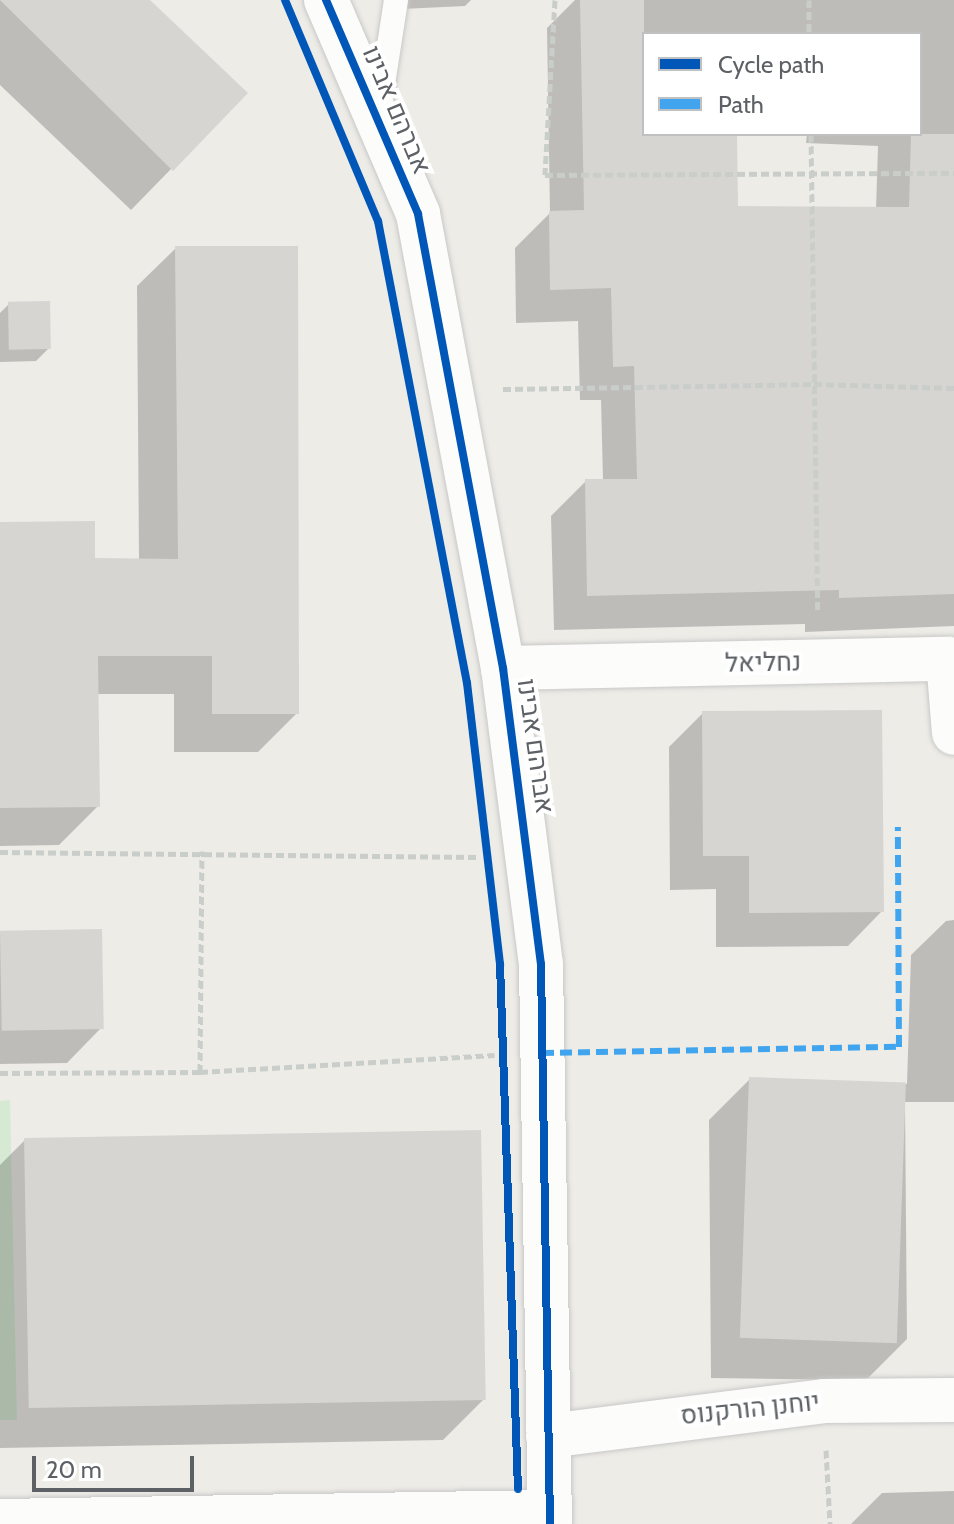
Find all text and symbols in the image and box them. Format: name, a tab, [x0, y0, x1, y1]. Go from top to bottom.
legend	[642, 32, 922, 136]
street label: אברהם אבינו	[355, 41, 437, 179]
text: Cycle path	[718, 50, 824, 79]
text: Path	[718, 90, 764, 119]
street label: נחליאל	[725, 647, 801, 679]
street label: אברהם אבינו	[510, 676, 560, 816]
street label: יוחנן הורקנוס	[679, 1386, 821, 1432]
scale bar	[36, 1440, 198, 1490]
text: 20 m	[46, 1455, 102, 1484]

